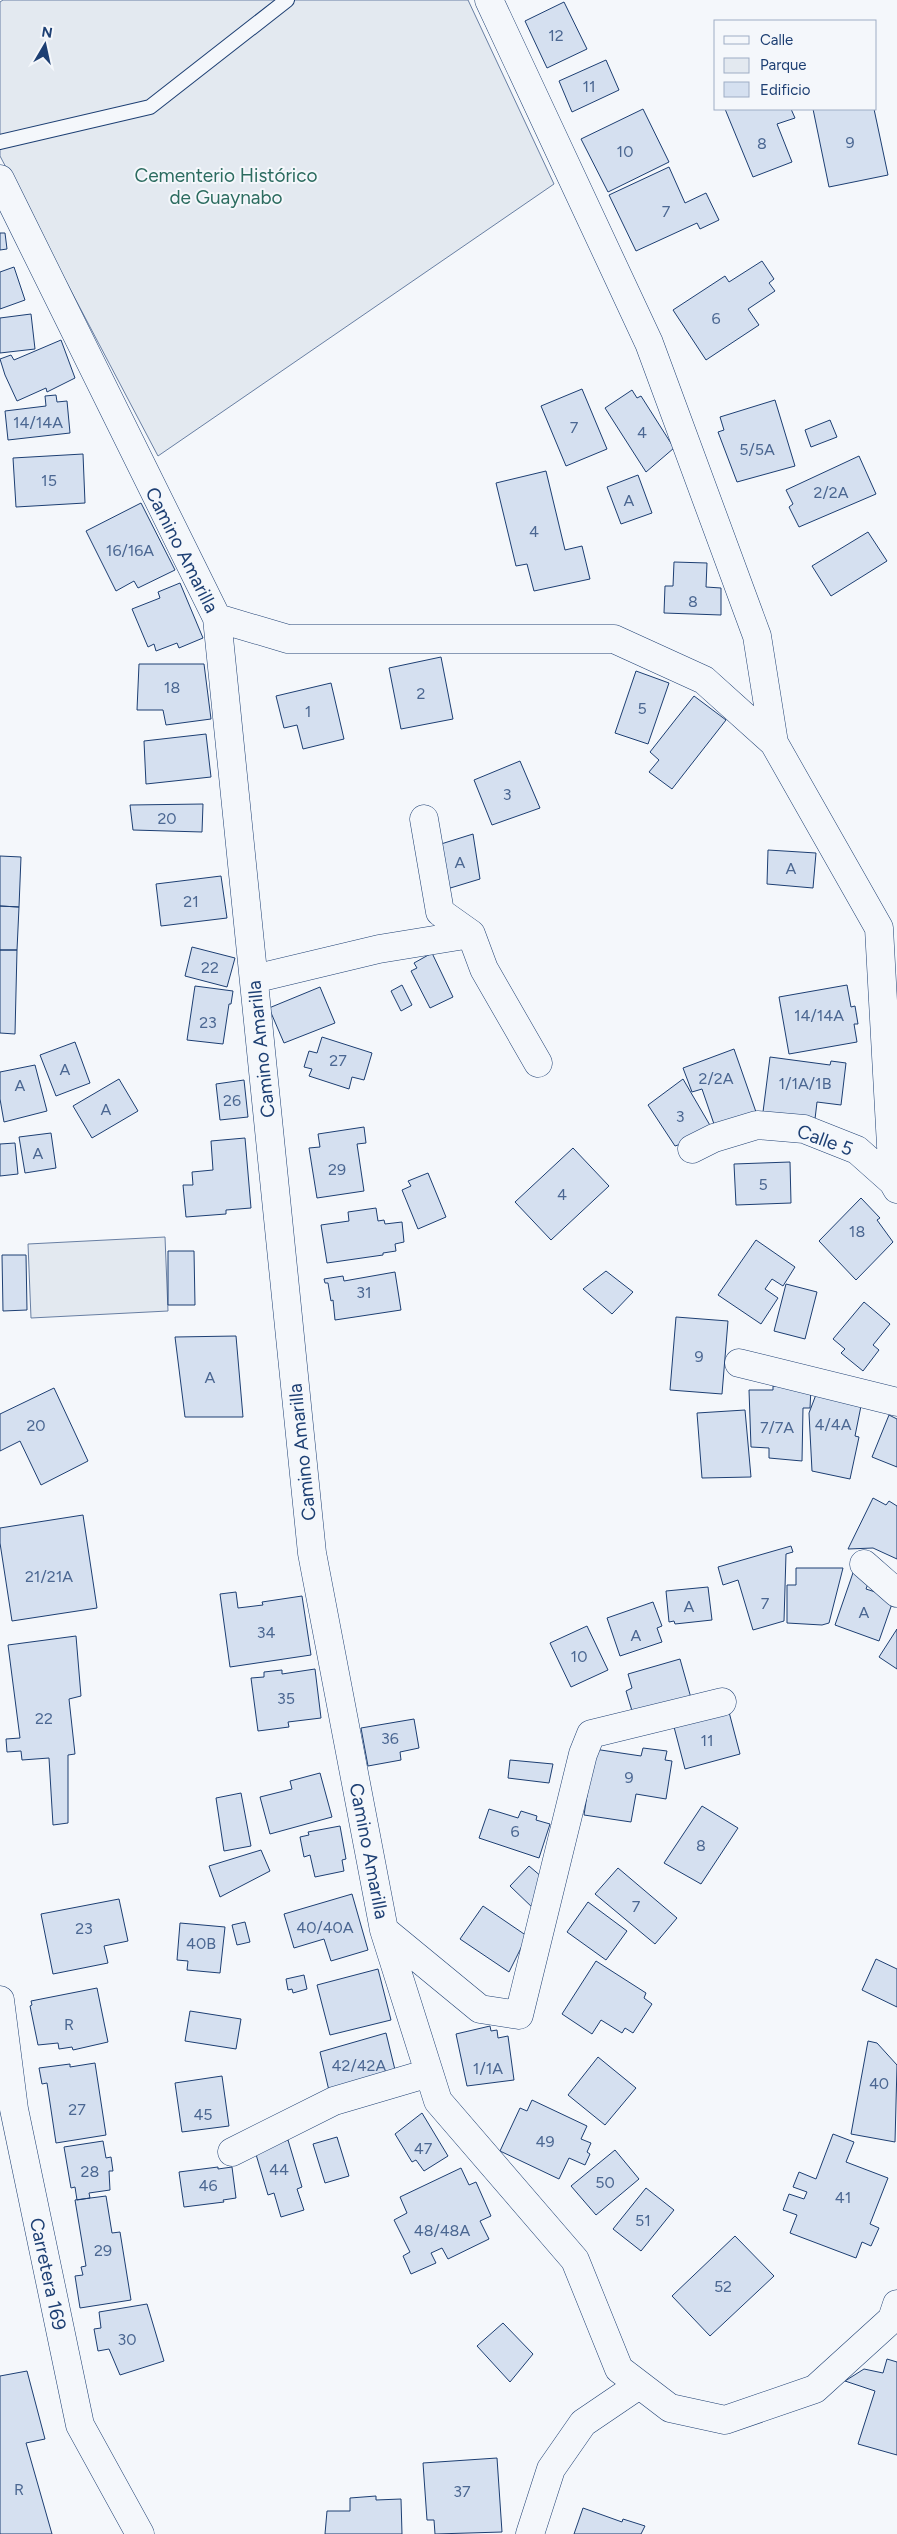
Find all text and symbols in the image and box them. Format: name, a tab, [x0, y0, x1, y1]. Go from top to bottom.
north arrow	[20, 20, 70, 70]
legend	[714, 20, 877, 110]
text: N	[40, 23, 54, 42]
house number: 12	[548, 26, 564, 45]
text: Calle	[760, 31, 793, 49]
text: Parque	[760, 56, 807, 74]
house number: 11	[582, 77, 596, 96]
text: Edificio	[760, 81, 811, 99]
house number: 9	[845, 133, 855, 152]
house number: 8	[757, 134, 767, 153]
house number: 10	[617, 142, 633, 161]
park label: Cementerio Histórico de Guaynabo	[134, 164, 318, 209]
house number: 7	[662, 202, 671, 221]
house number: 6	[711, 309, 721, 328]
house number: 14/14A	[13, 413, 63, 432]
house number: 7	[570, 418, 579, 437]
house number: 4	[637, 423, 647, 442]
house number: 5/5A	[739, 440, 775, 459]
house number: 15	[41, 471, 57, 490]
street label: Camino Amarilla	[140, 483, 224, 617]
house number: 2/2A	[814, 483, 849, 502]
house number: A	[624, 491, 635, 510]
house number: 4	[529, 522, 539, 541]
house number: 16/16A	[106, 541, 154, 560]
house number: 8	[688, 592, 698, 611]
house number: 18	[164, 678, 180, 697]
house number: 2	[417, 684, 425, 703]
house number: 5	[637, 699, 647, 718]
house number: 1	[305, 702, 311, 721]
house number: 3	[503, 785, 511, 804]
house number: 20	[157, 809, 177, 828]
house number: A	[455, 853, 466, 872]
house number: A	[786, 859, 797, 878]
house number: 21	[183, 892, 199, 911]
house number: 22	[201, 958, 219, 977]
street label: Camino Amarilla	[242, 979, 280, 1119]
house number: 14/14A	[794, 1006, 844, 1025]
house number: 23	[199, 1013, 217, 1032]
house number: 27	[329, 1051, 347, 1070]
house number: A	[60, 1060, 71, 1079]
house number: 2/2A	[699, 1069, 734, 1088]
house number: 1/1A/1B	[779, 1074, 832, 1093]
house number: A	[15, 1076, 26, 1095]
house number: 26	[223, 1091, 241, 1110]
house number: A	[101, 1100, 112, 1119]
house number: 3	[676, 1107, 684, 1126]
street label: Calle 5	[794, 1119, 856, 1161]
house number: A	[33, 1144, 44, 1163]
house number: 29	[328, 1160, 346, 1179]
house number: 5	[758, 1175, 768, 1194]
house number: 4	[557, 1185, 567, 1204]
house number: 18	[849, 1222, 865, 1241]
house number: 31	[356, 1283, 372, 1302]
house number: 9	[694, 1347, 704, 1366]
house number: A	[205, 1368, 216, 1387]
street label: Camino Amarilla	[283, 1382, 321, 1522]
house number: 4/4A	[815, 1415, 852, 1434]
house number: 20	[26, 1416, 46, 1435]
house number: 7/7A	[760, 1418, 794, 1437]
house number: 21/21A	[25, 1567, 73, 1586]
house number: 7	[761, 1594, 770, 1613]
house number: A	[684, 1597, 695, 1616]
house number: A	[859, 1603, 870, 1622]
house number: 34	[257, 1623, 275, 1642]
house number: A	[631, 1626, 642, 1645]
house number: 10	[571, 1647, 587, 1666]
house number: 35	[277, 1689, 295, 1708]
house number: 22	[35, 1709, 53, 1728]
house number: 36	[381, 1729, 399, 1748]
house number: 11	[700, 1731, 714, 1750]
house number: 9	[624, 1768, 634, 1787]
street label: Camino Amarilla	[345, 1781, 393, 1921]
house number: 6	[510, 1822, 520, 1841]
house number: 8	[696, 1836, 706, 1855]
house number: 7	[632, 1897, 641, 1916]
house number: 40/40A	[296, 1918, 354, 1937]
house number: 23	[75, 1919, 93, 1938]
house number: 40B	[186, 1934, 216, 1953]
house number: R	[64, 2015, 74, 2034]
house number: 42/42A	[332, 2056, 387, 2075]
house number: 1/1A	[473, 2059, 503, 2078]
house number: 40	[869, 2074, 889, 2093]
house number: 27	[68, 2100, 86, 2119]
house number: 45	[193, 2105, 213, 2124]
house number: 49	[536, 2132, 555, 2151]
house number: 47	[414, 2139, 433, 2158]
house number: 44	[269, 2160, 289, 2179]
house number: 28	[81, 2162, 99, 2181]
house number: 50	[595, 2173, 615, 2192]
house number: 46	[199, 2176, 218, 2195]
house number: 41	[835, 2188, 851, 2207]
house number: 51	[635, 2211, 651, 2230]
street label: Carretera 169	[25, 2216, 71, 2332]
house number: 48/48A	[414, 2221, 470, 2240]
house number: 29	[94, 2241, 112, 2260]
house number: 52	[714, 2277, 732, 2296]
house number: 30	[118, 2330, 136, 2349]
house number: R	[14, 2480, 24, 2499]
house number: 37	[453, 2482, 471, 2501]

